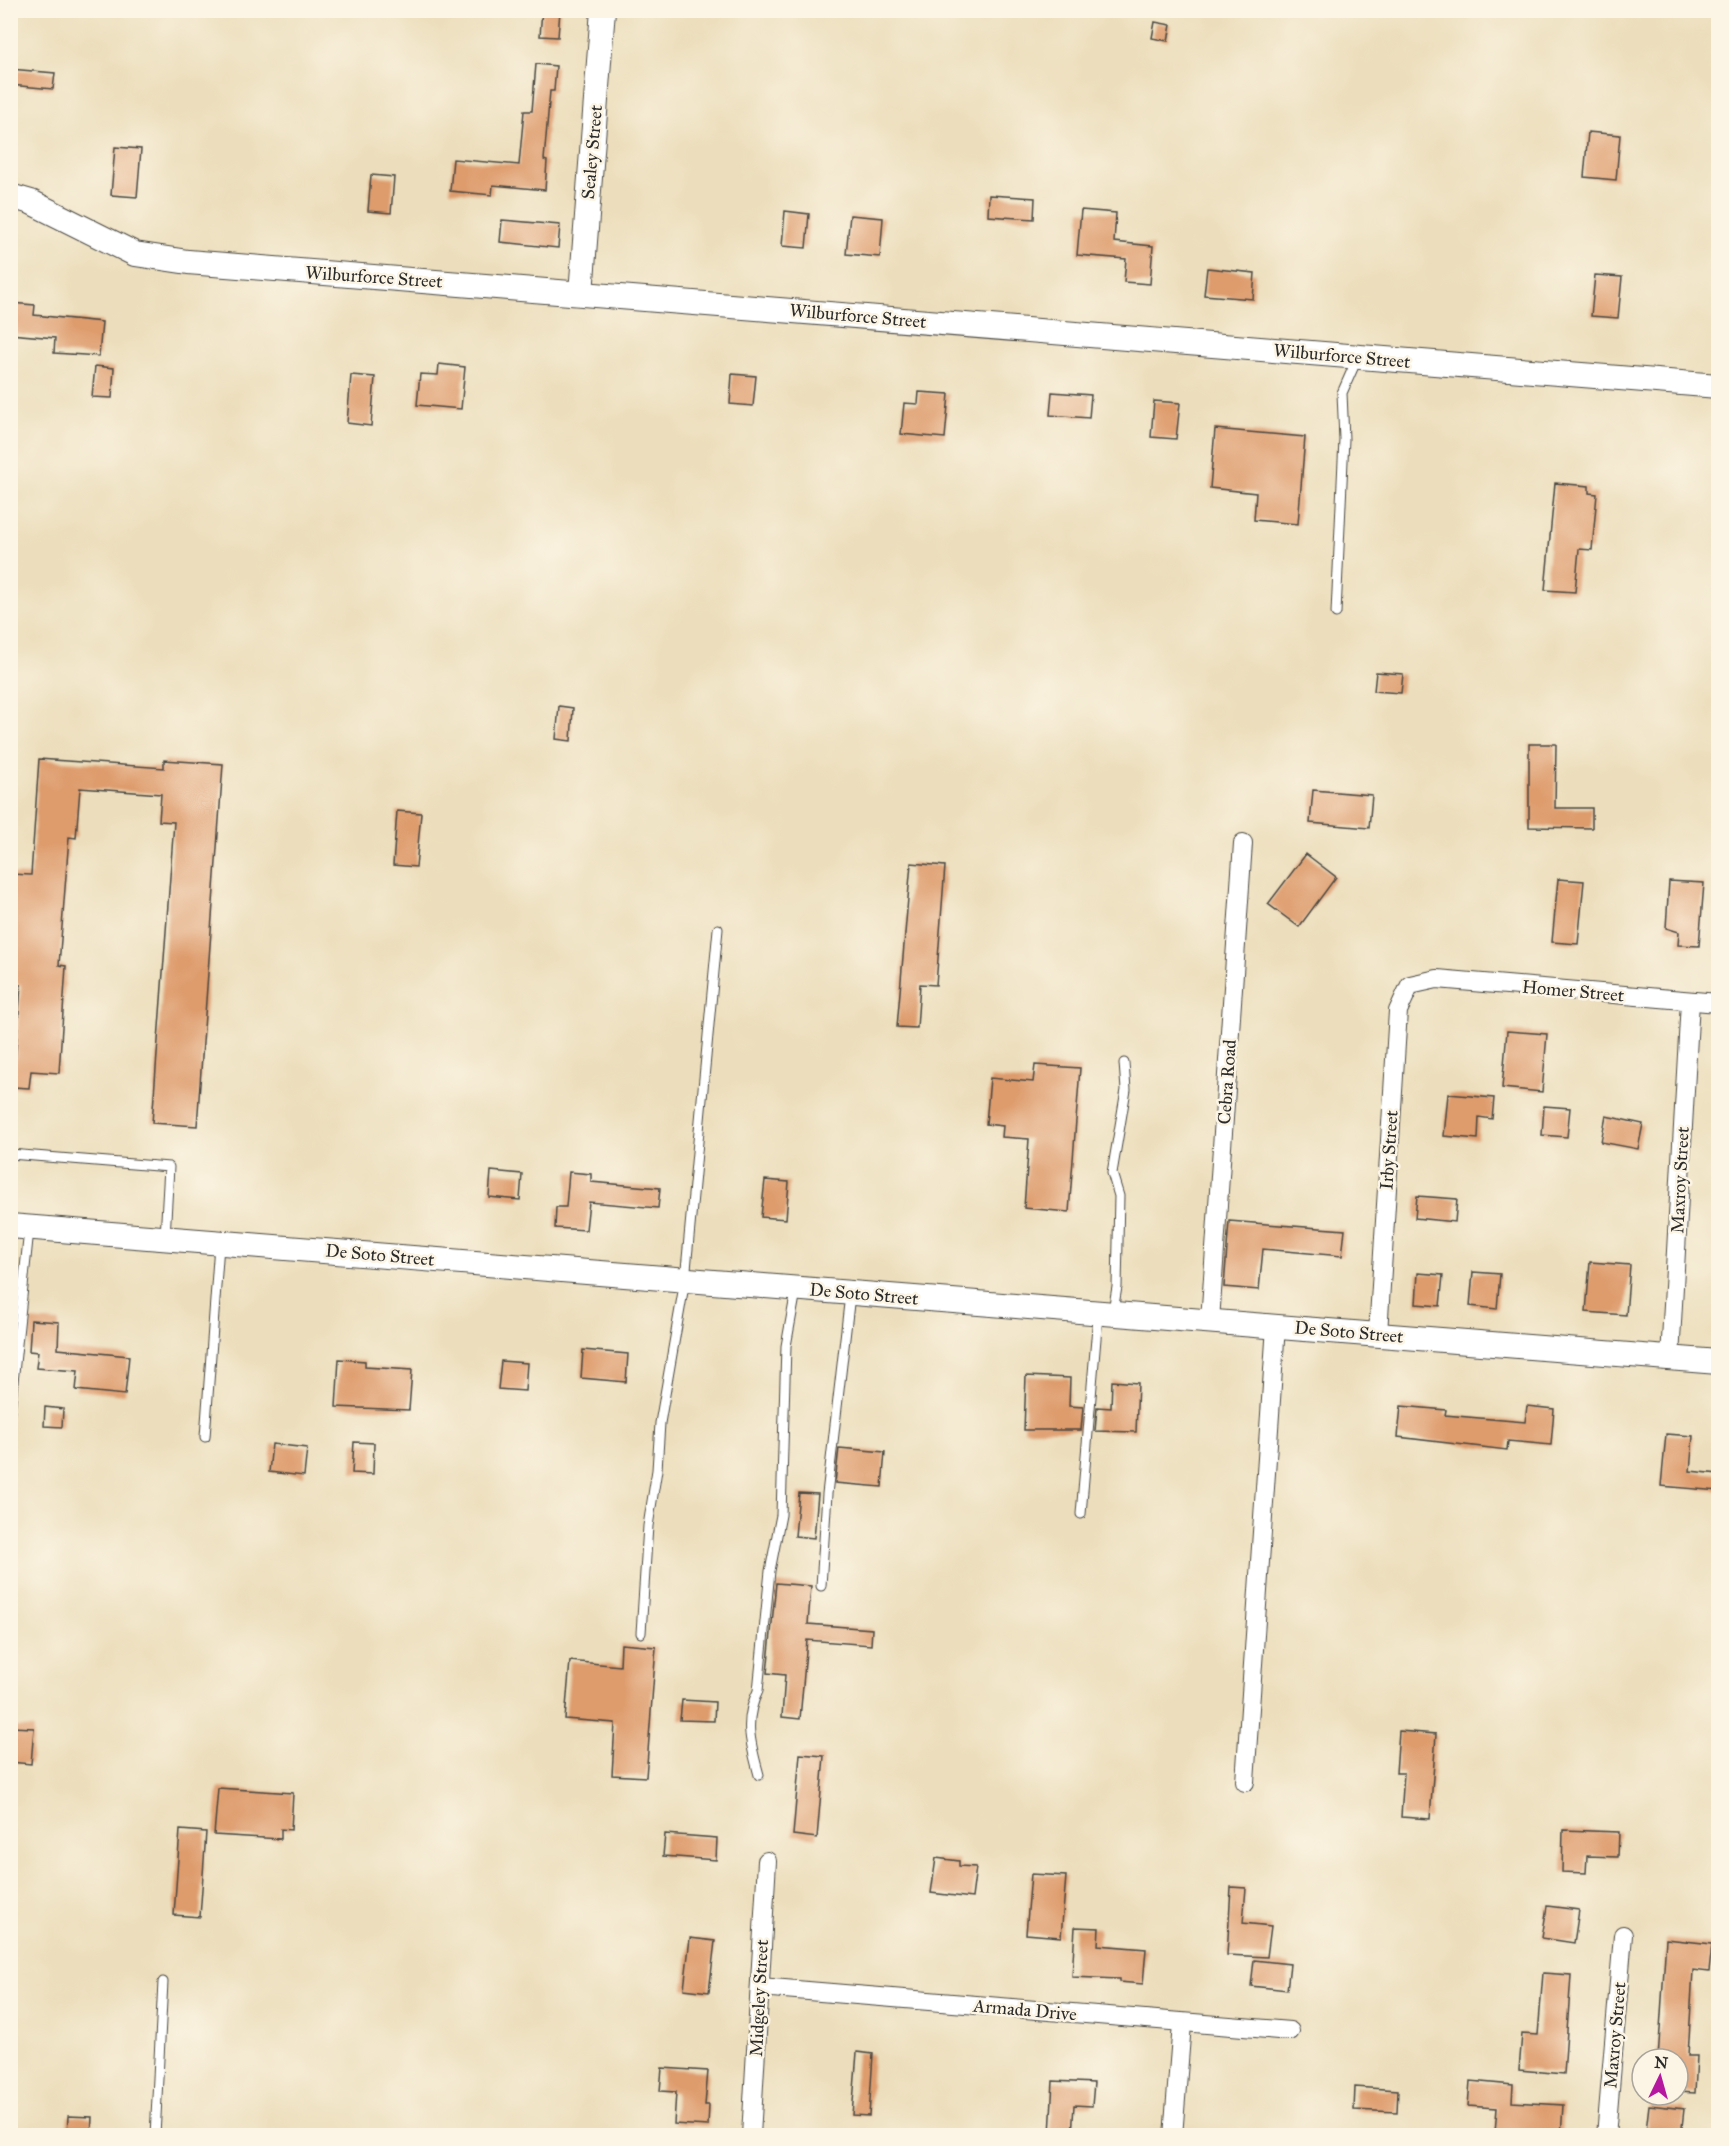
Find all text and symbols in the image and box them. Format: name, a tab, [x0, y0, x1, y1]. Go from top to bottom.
street label: Sealey Street	[577, 103, 607, 200]
street label: Wilburforce Street	[305, 261, 444, 293]
street label: Wilburforce Street	[789, 299, 928, 333]
street label: Wilburforce Street	[1273, 339, 1412, 373]
street label: Homer Street	[1521, 976, 1626, 1006]
street label: Cebra Road	[1213, 1039, 1241, 1125]
street label: Irby Street	[1375, 1109, 1403, 1191]
street label: Maxroy Street	[1666, 1125, 1694, 1234]
street label: De Soto Street	[325, 1239, 436, 1271]
street label: De Soto Street	[809, 1278, 920, 1310]
street label: De Soto Street	[1294, 1316, 1405, 1348]
street label: Midgeley Street	[745, 1938, 774, 2057]
street label: Maxroy Street	[1599, 1980, 1631, 2089]
street label: Armada Drive	[971, 1994, 1078, 2025]
north arrow	[1630, 2047, 1690, 2107]
text: N	[1654, 2052, 1669, 2073]

